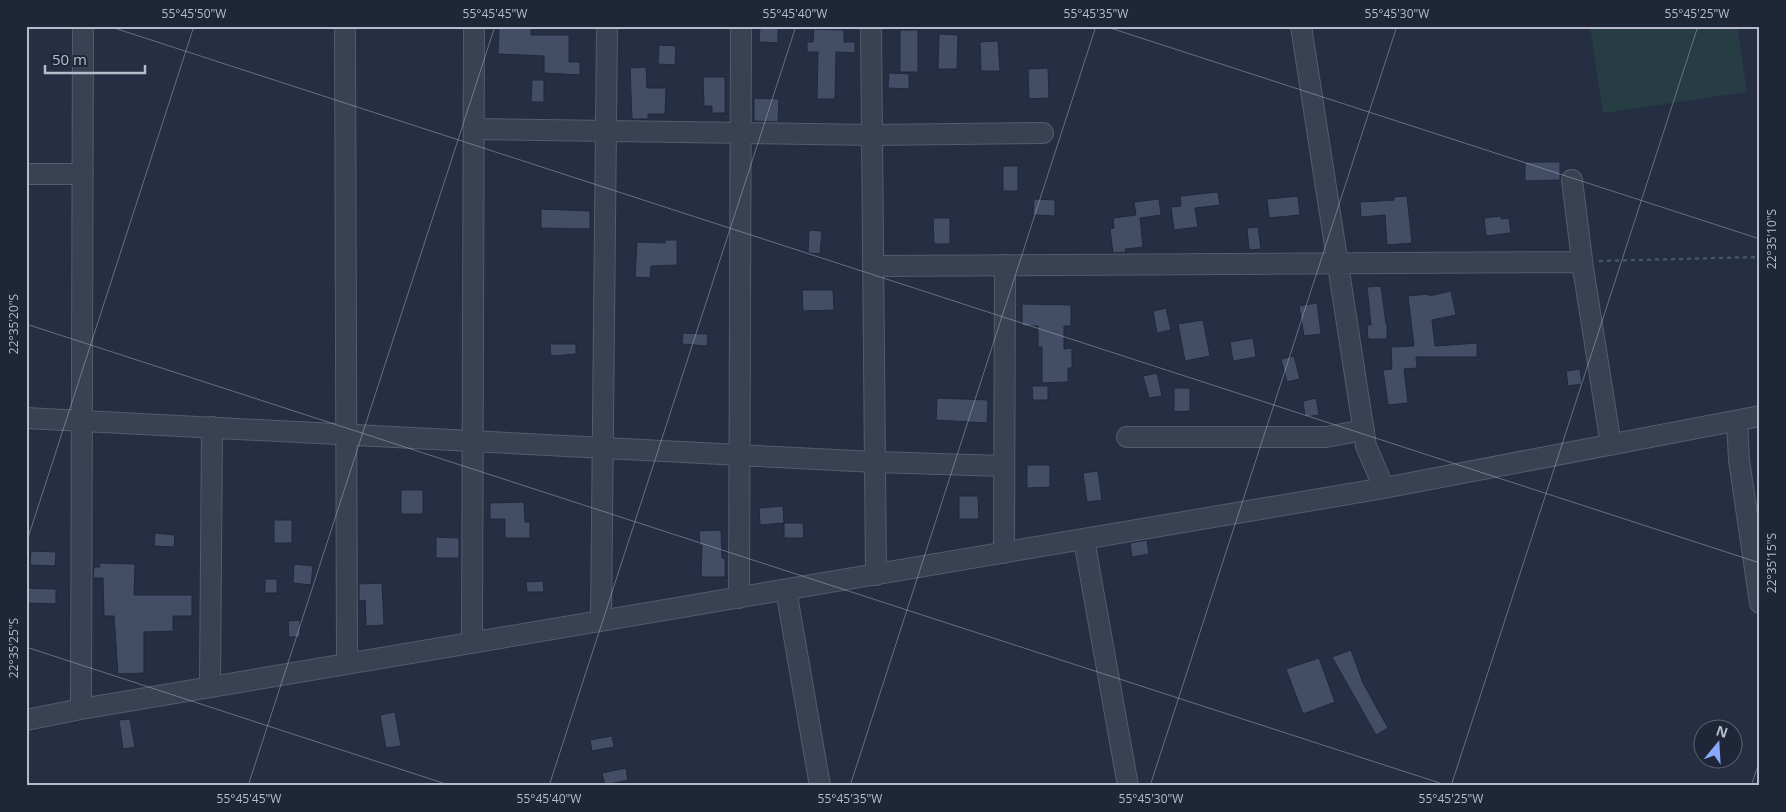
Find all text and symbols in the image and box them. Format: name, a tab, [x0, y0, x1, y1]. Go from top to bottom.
text: 55°45'50"W	[162, 5, 226, 22]
text: 55°45'45"W	[463, 5, 527, 22]
text: 55°45'40"W	[763, 5, 827, 22]
text: 55°45'35"W	[1064, 5, 1128, 22]
text: 55°45'30"W	[1365, 5, 1429, 22]
text: 55°45'25"W	[1665, 5, 1729, 22]
scale bar	[45, 42, 145, 74]
text: 50 m	[52, 49, 87, 69]
text: 22°35'10"S	[1763, 209, 1780, 269]
text: 22°35'20"S	[5, 294, 22, 354]
text: 22°35'15"S	[1763, 533, 1780, 593]
text: 22°35'25"S	[5, 618, 22, 678]
north arrow	[1694, 720, 1744, 770]
text: N	[1714, 720, 1731, 742]
text: 55°45'45"W	[217, 790, 281, 807]
text: 55°45'40"W	[517, 790, 581, 807]
text: 55°45'35"W	[818, 790, 882, 807]
text: 55°45'30"W	[1119, 790, 1183, 807]
text: 55°45'25"W	[1419, 790, 1483, 807]

